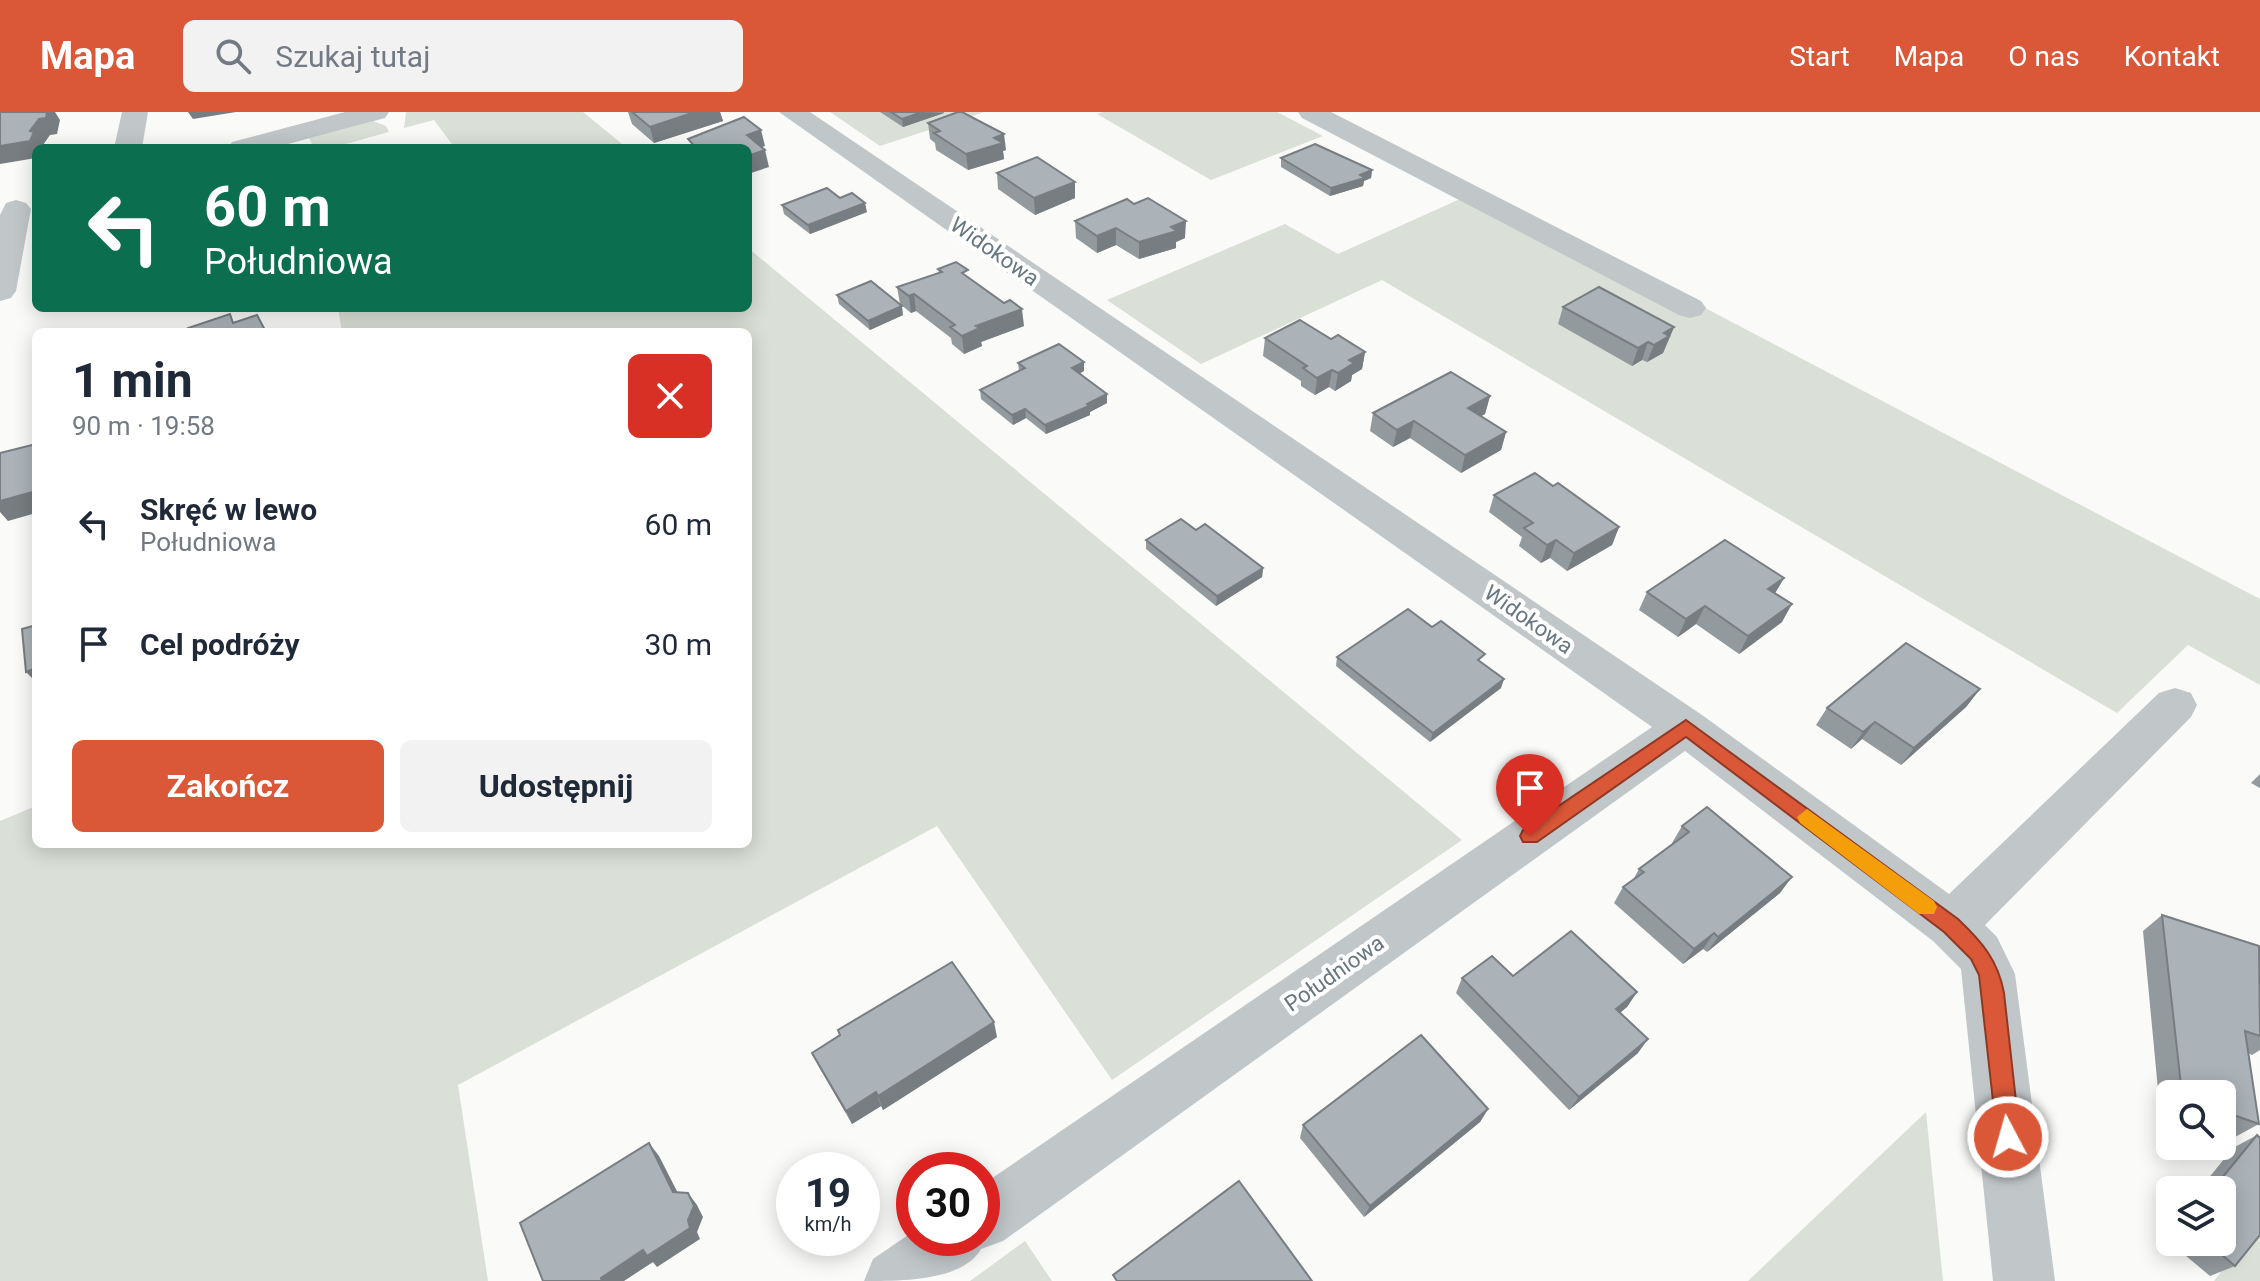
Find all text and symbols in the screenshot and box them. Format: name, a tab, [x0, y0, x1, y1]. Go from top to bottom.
search box	[183, 20, 743, 92]
text: Mapa	[40, 34, 135, 78]
icon: search	[211, 34, 255, 78]
text: Szukaj tutaj	[275, 39, 430, 74]
text: Start	[1789, 40, 1850, 73]
text: Mapa	[1894, 40, 1964, 73]
text: O nas	[2008, 40, 2080, 73]
text: Kontakt	[2124, 40, 2220, 73]
text: 60 m	[204, 174, 331, 240]
icon: left	[72, 176, 176, 280]
street label: Widokowa	[946, 212, 1044, 291]
text: Południowa	[204, 241, 393, 283]
text: 1 min	[72, 352, 193, 409]
button: close	[628, 354, 712, 438]
text: 90 m · 19:58	[72, 411, 215, 441]
text: Skręć w lewo	[140, 492, 317, 527]
icon: left	[72, 502, 116, 546]
text: 60 m	[645, 507, 712, 542]
text: Południowa	[140, 527, 276, 557]
street label: Widokowa	[1480, 580, 1578, 659]
icon: arrive	[72, 622, 116, 666]
text: Cel podróży	[140, 627, 300, 662]
text: 30 m	[645, 627, 712, 662]
button: Zakończ	[72, 740, 384, 832]
button: Udostępnij	[400, 740, 712, 832]
pin	[1496, 754, 1564, 836]
icon: arrive	[1508, 766, 1552, 810]
street label: Południowa	[1280, 930, 1389, 1017]
map controls	[2156, 1080, 2236, 1256]
button: search	[2156, 1080, 2236, 1160]
position arrow	[1966, 1095, 2050, 1179]
speed limit sign: 30	[896, 1152, 1000, 1256]
text: 19	[805, 1170, 851, 1217]
button: layers	[2156, 1176, 2236, 1256]
text: km/h	[805, 1212, 851, 1236]

